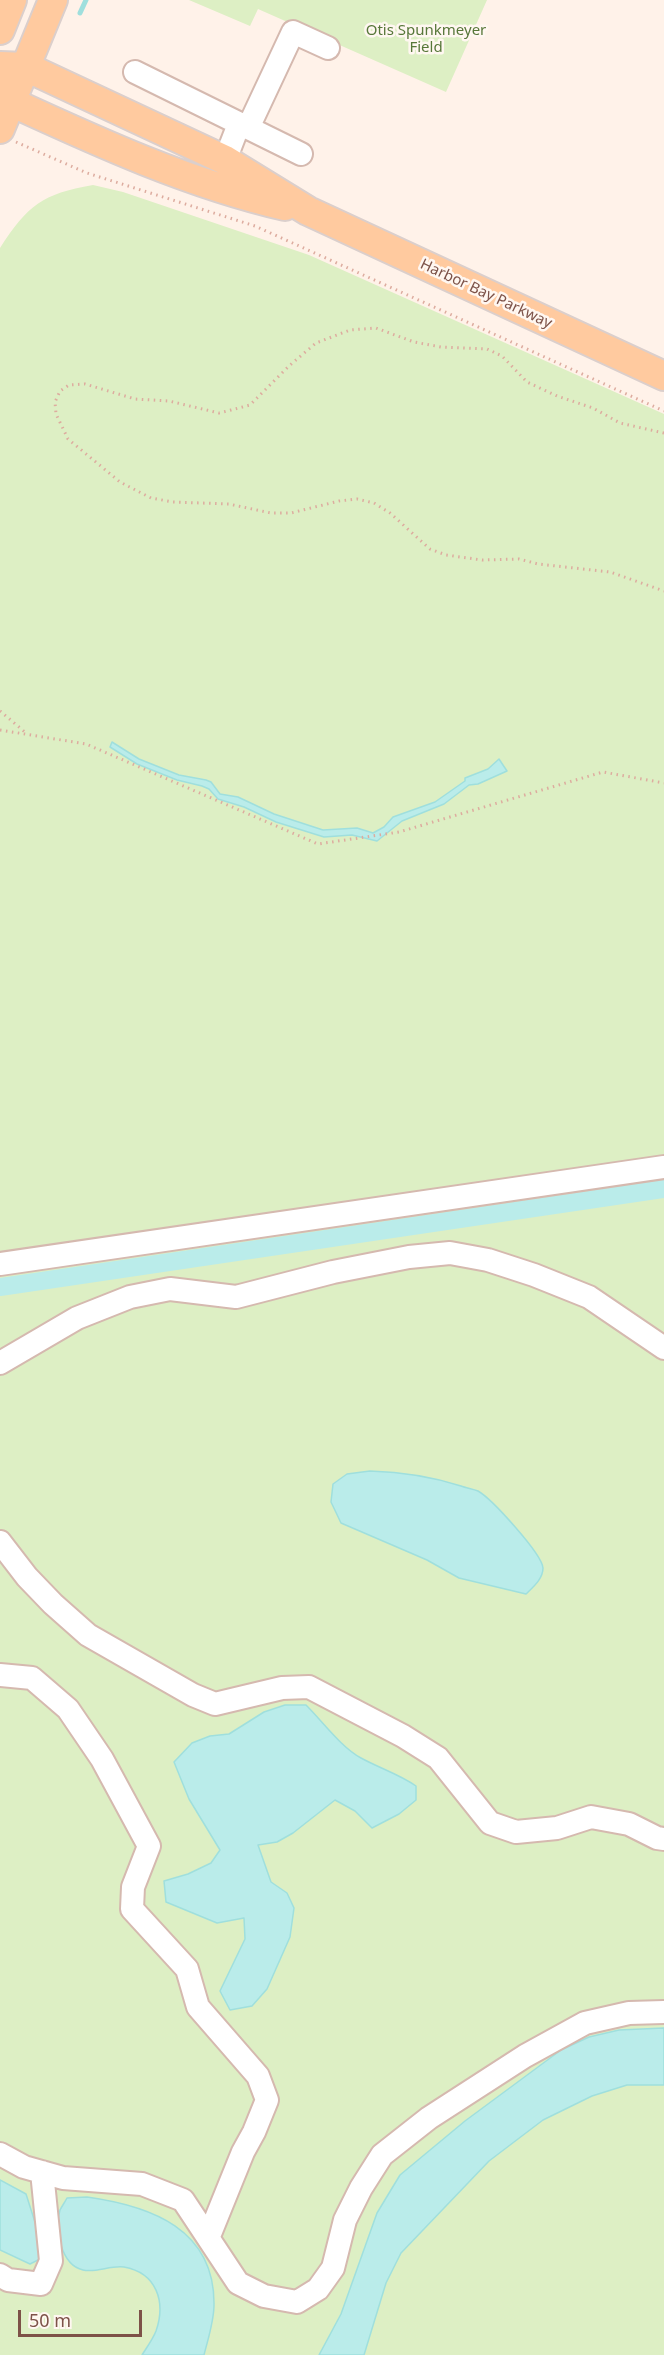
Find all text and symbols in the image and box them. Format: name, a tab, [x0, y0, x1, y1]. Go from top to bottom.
park label: Otis Spunkmeyer Field	[366, 22, 486, 57]
street label: Harbor Bay Parkway	[417, 256, 555, 332]
scale bar	[21, 2298, 146, 2336]
text: 50 m	[29, 2308, 71, 2332]

